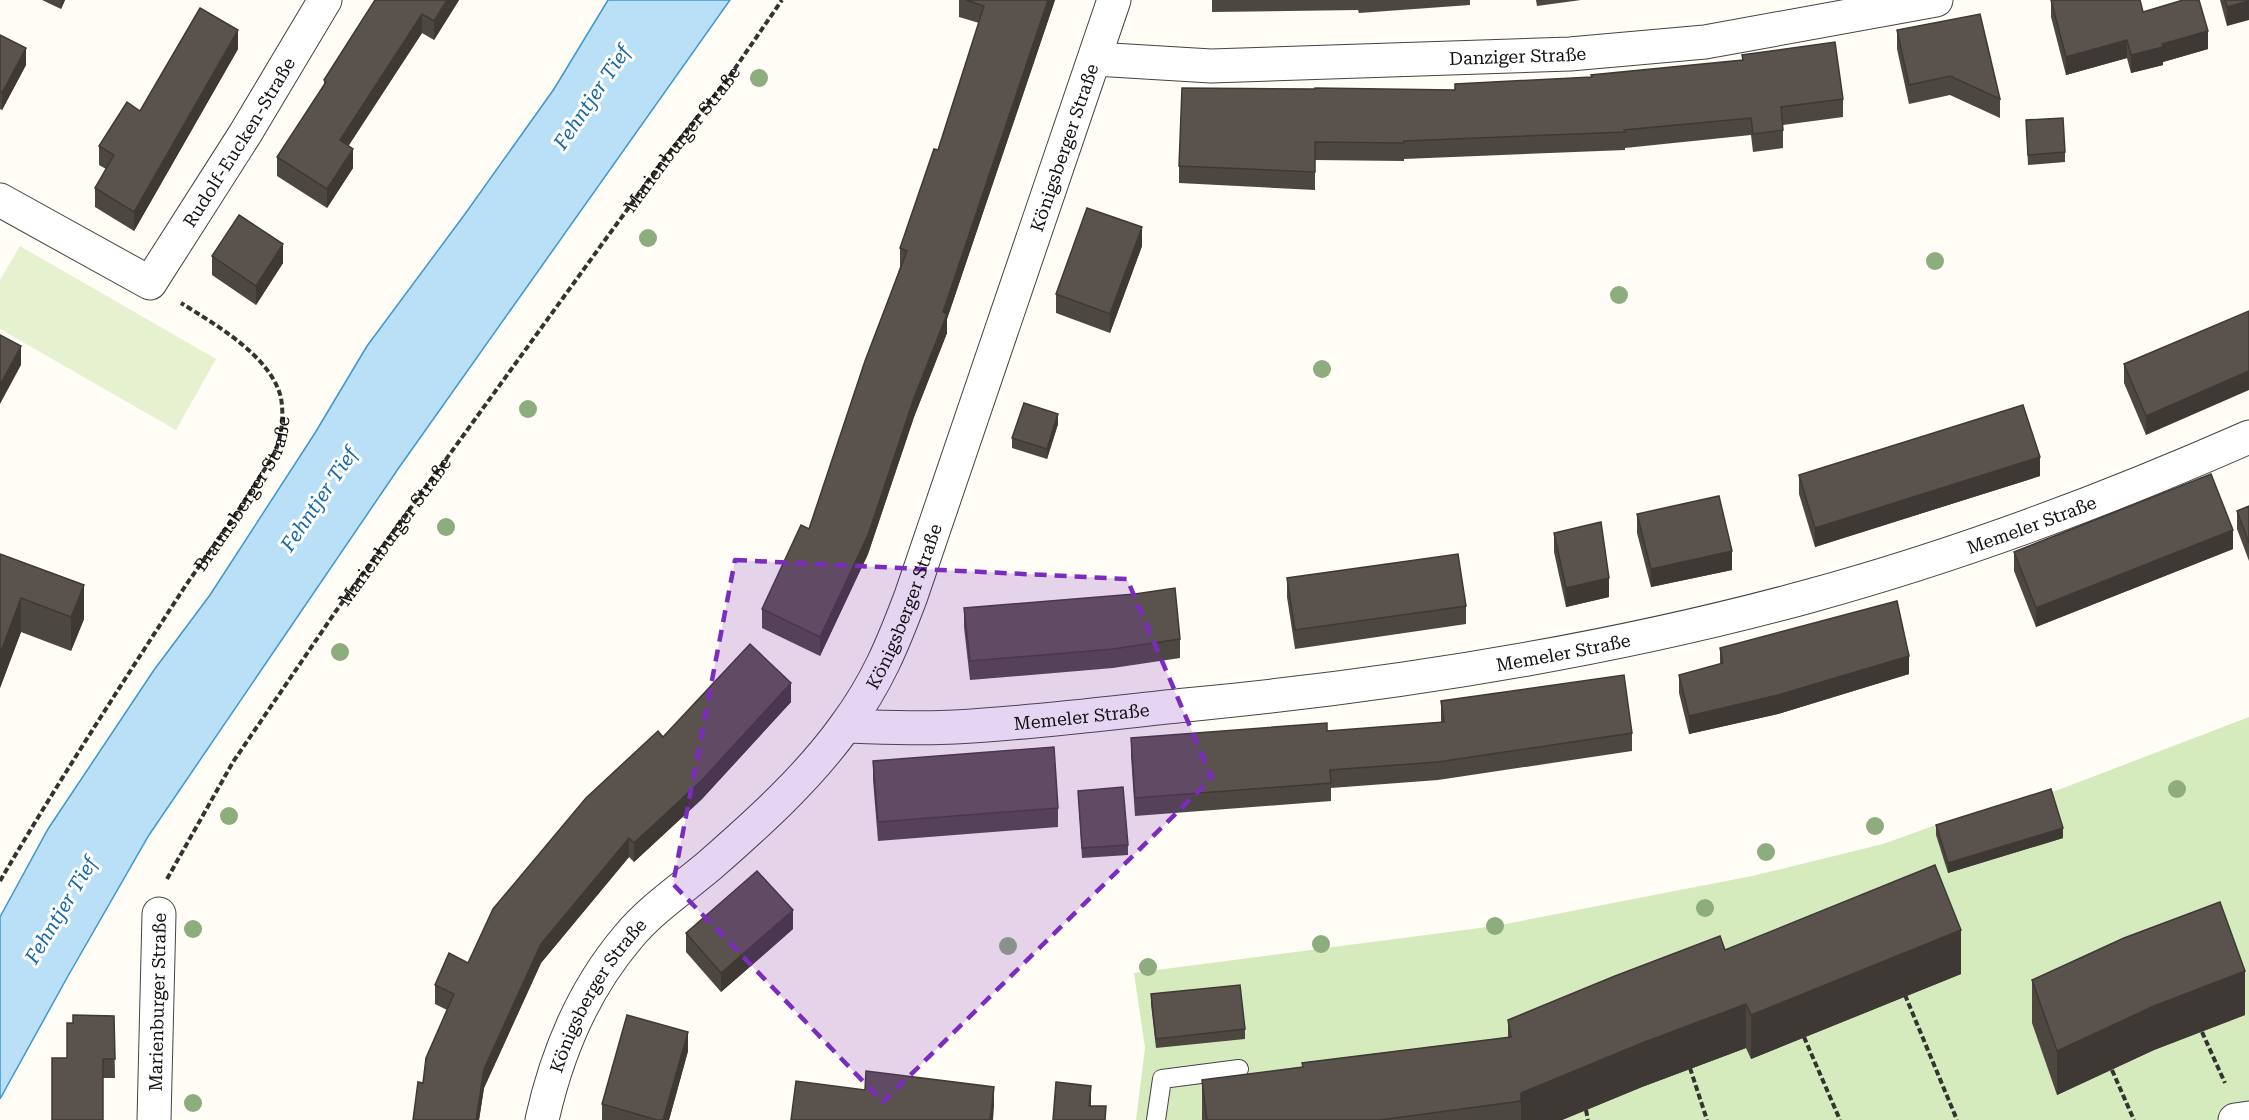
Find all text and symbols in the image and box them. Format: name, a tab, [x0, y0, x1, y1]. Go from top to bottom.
water label: Fehntjer Tief	[548, 38, 637, 155]
street label: Danziger Straße	[1449, 42, 1587, 69]
street label: Rudolf-Eucken-Straße	[178, 53, 299, 231]
street label: Königsberger Straße	[1025, 61, 1102, 234]
street label: Marienburger Straße	[619, 62, 744, 216]
street label: Braunsberger Straße	[189, 416, 293, 575]
water label: Fehntjer Tief	[275, 440, 364, 557]
street label: Marienburger Straße	[333, 452, 455, 609]
street label: Memeler Straße	[1964, 491, 2099, 558]
street label: Königsberger Straße	[861, 521, 945, 693]
street label: Memeler Straße	[1494, 629, 1632, 675]
street label: Memeler Straße	[1013, 698, 1151, 733]
water label: Fehntjer Tief	[19, 850, 104, 969]
street label: Marienburger Straße	[144, 912, 170, 1092]
street label: Königsberger Straße	[545, 914, 650, 1075]

